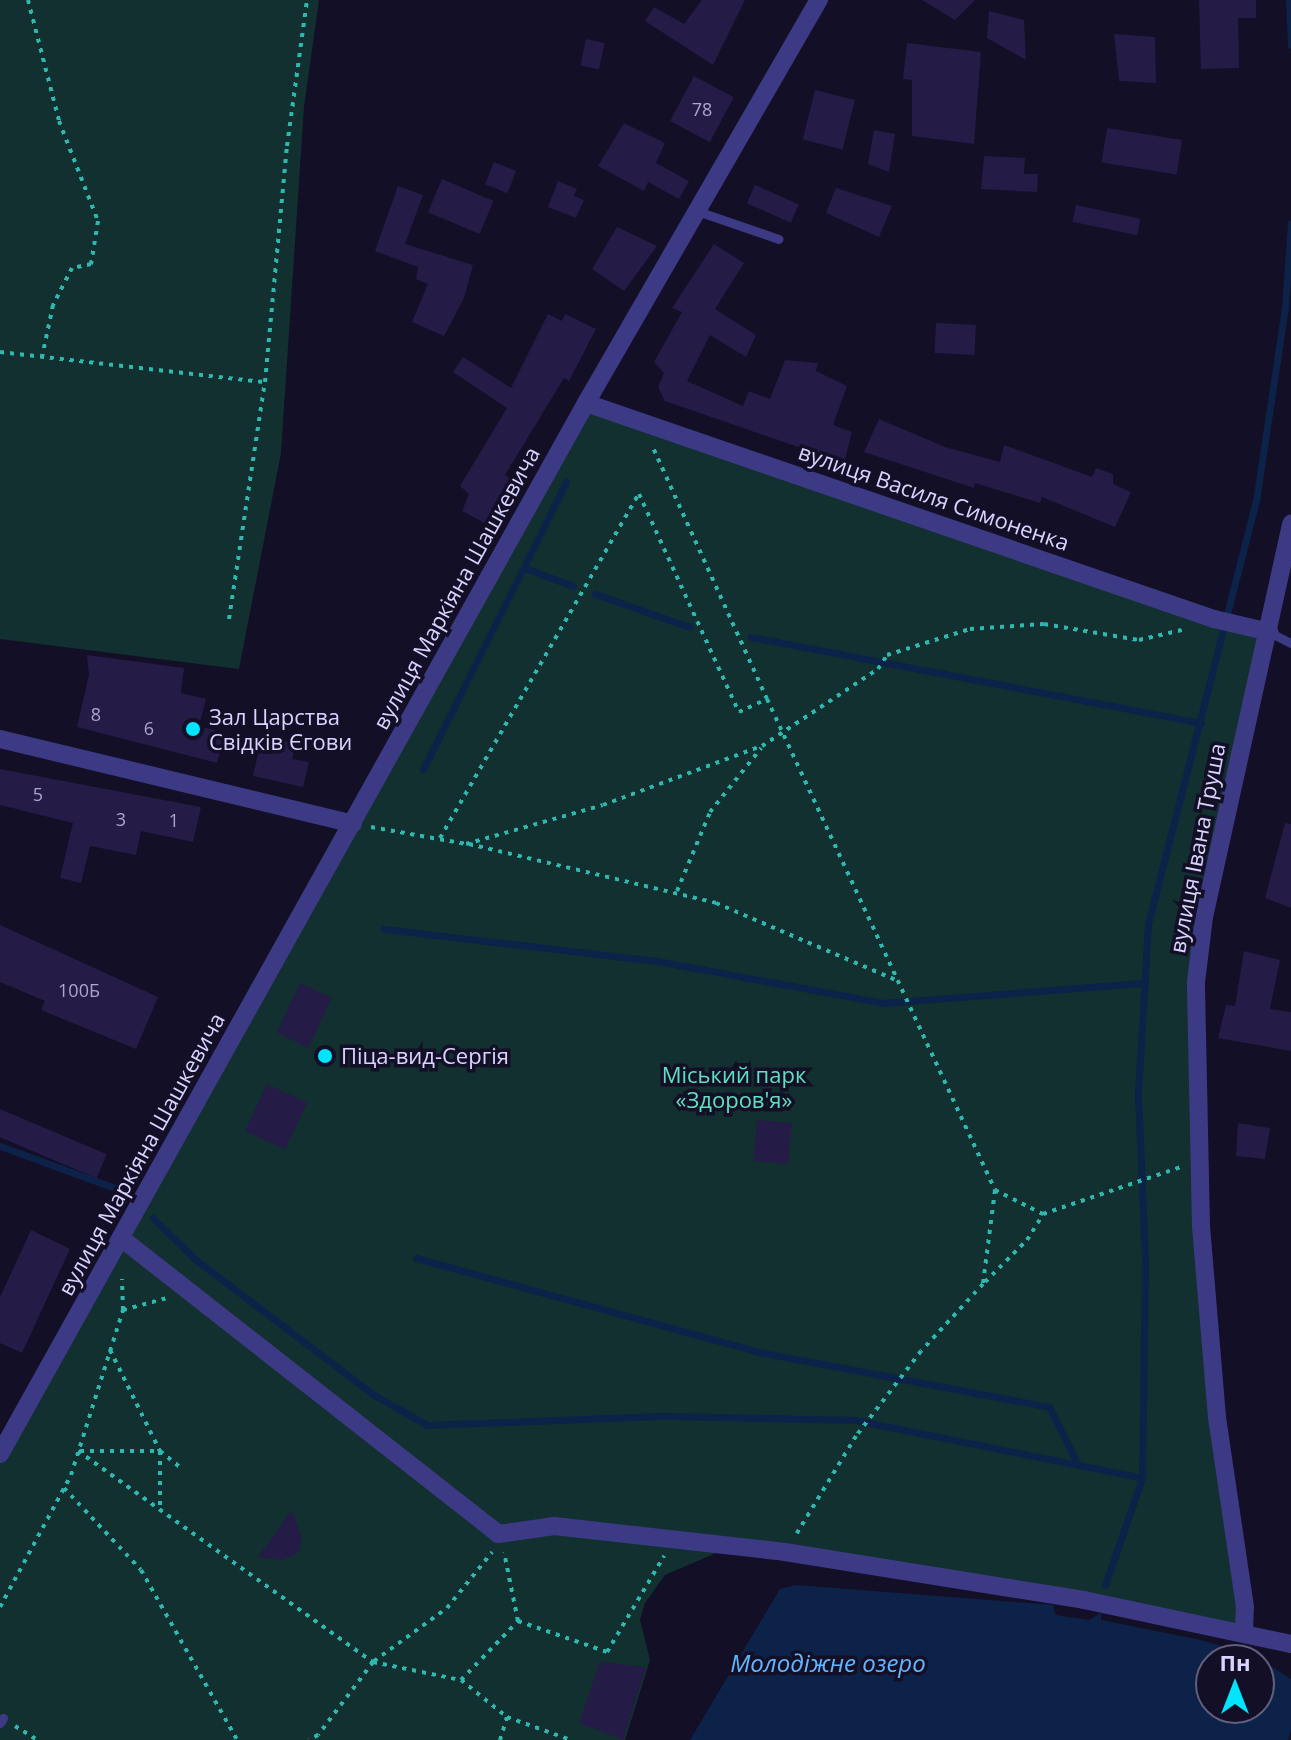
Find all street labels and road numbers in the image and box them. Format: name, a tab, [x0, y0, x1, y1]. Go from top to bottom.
street label: вулиця Василя Симоненка	[795, 438, 1073, 556]
street label: вулиця Маркіяна Шашкевича	[367, 442, 545, 734]
street label: вулиця Івана Труша	[1164, 741, 1230, 955]
street label: вулиця Маркіяна Шашкевича	[52, 1008, 230, 1300]

